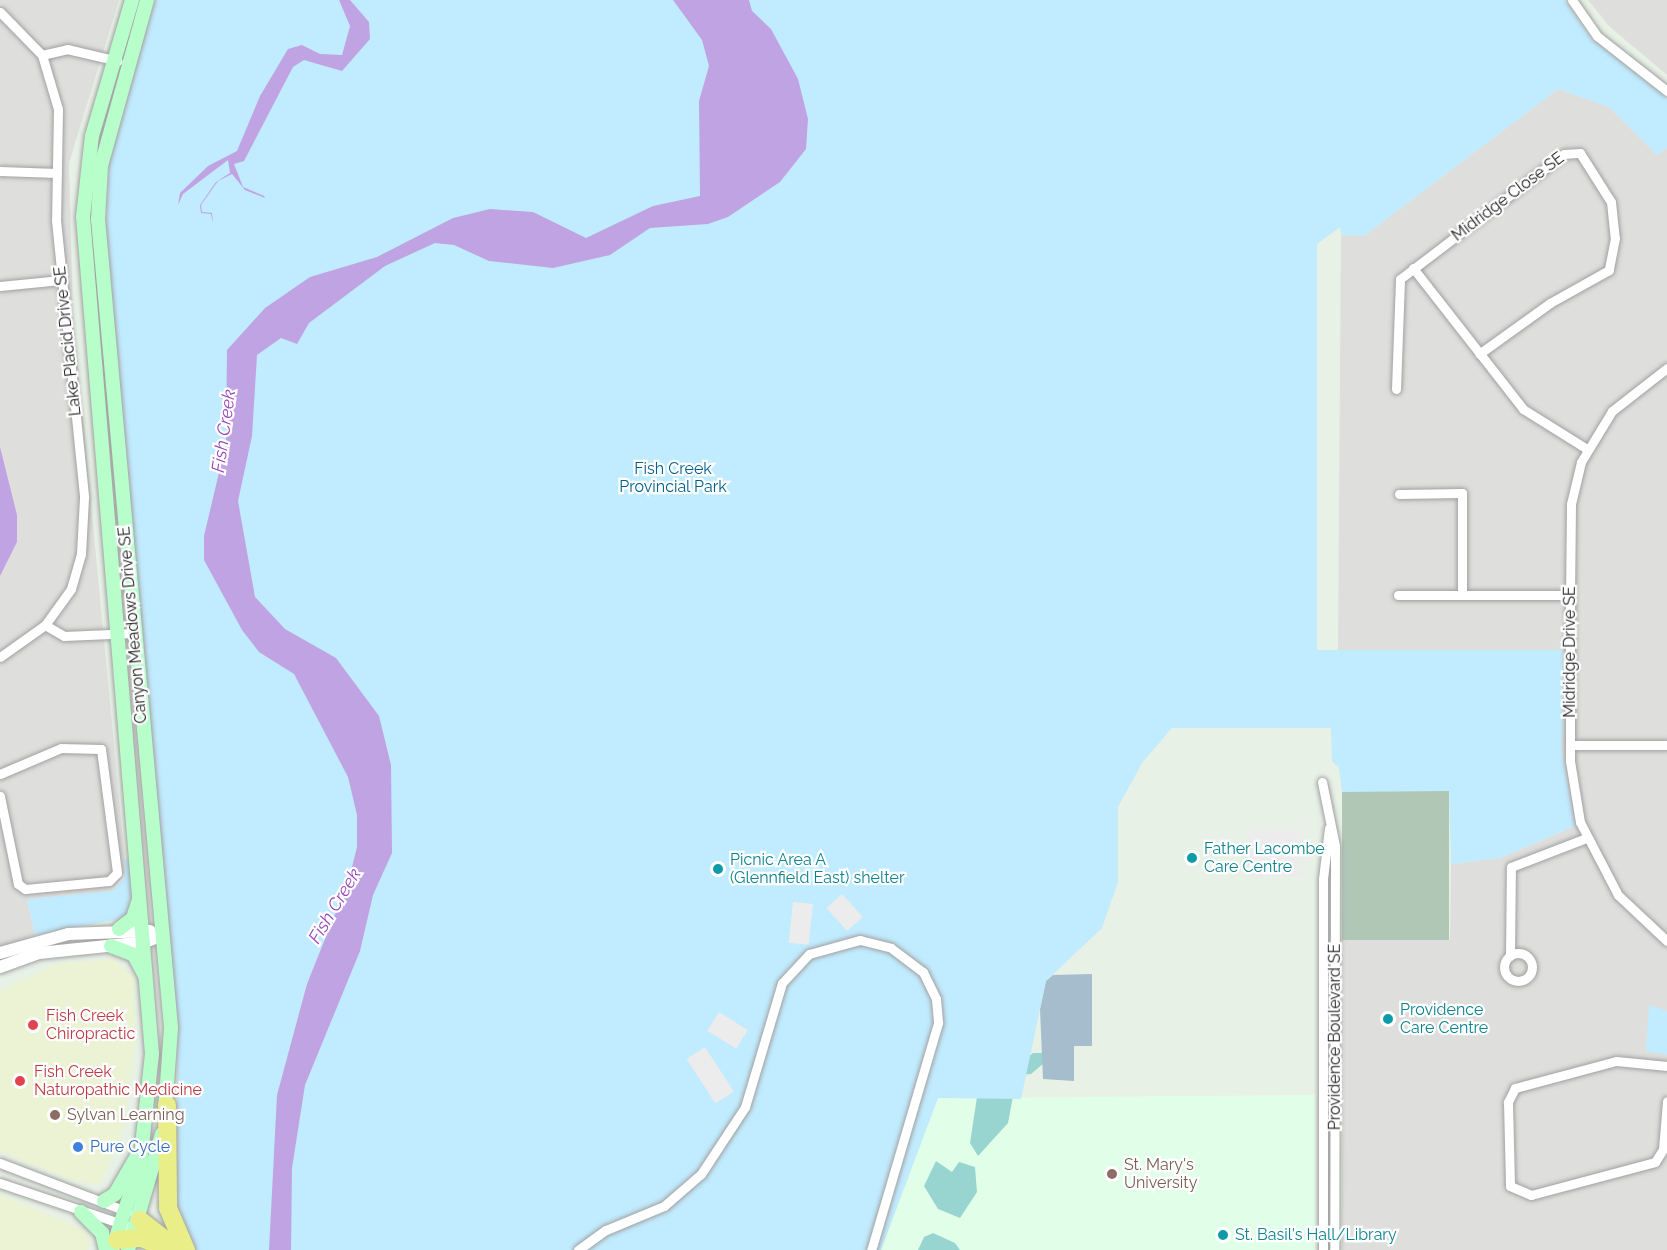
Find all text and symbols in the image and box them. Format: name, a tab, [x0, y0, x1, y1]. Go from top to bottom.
street label: Midridge Close SE	[1448, 149, 1568, 245]
street label: Lake Placid Drive SE	[51, 265, 85, 417]
water label: Fish Creek	[207, 388, 241, 474]
park label: Fish Creek Provincial Park	[619, 459, 727, 497]
street label: Canyon Meadows Drive SE	[115, 526, 151, 724]
street label: Midridge Drive SE	[1560, 586, 1580, 718]
place label: Father Lacombe Care Centre	[1204, 839, 1325, 877]
place label: Picnic Area A (Glennfield East) shelter	[730, 850, 905, 888]
marker: Father Lacombe Care Centre	[1185, 851, 1199, 865]
marker: Picnic Area A (Glennfield East) shelter	[711, 862, 725, 876]
water label: Fish Creek	[304, 865, 366, 947]
street label: Providence Boulevard SE	[1325, 944, 1345, 1130]
place label: Providence Care Centre	[1400, 1000, 1488, 1038]
place label: Fish Creek Chiropractic	[46, 1006, 135, 1044]
marker: Providence Care Centre	[1381, 1012, 1395, 1026]
marker: Fish Creek Chiropractic	[24, 1016, 42, 1034]
place label: Fish Creek Naturopathic Medicine	[34, 1062, 202, 1100]
marker: Fish Creek Naturopathic Medicine	[11, 1072, 29, 1090]
place label: Sylvan Learning	[67, 1105, 185, 1125]
marker: Sylvan Learning	[48, 1108, 62, 1122]
place label: Pure Cycle	[90, 1137, 170, 1157]
marker: Pure Cycle	[71, 1140, 85, 1154]
place label: St. Mary's University	[1124, 1155, 1197, 1193]
marker: St. Mary's University	[1105, 1167, 1119, 1181]
place label: St. Basil's Hall/Library	[1235, 1225, 1397, 1245]
marker: St. Basil's Hall/Library	[1216, 1228, 1230, 1242]

